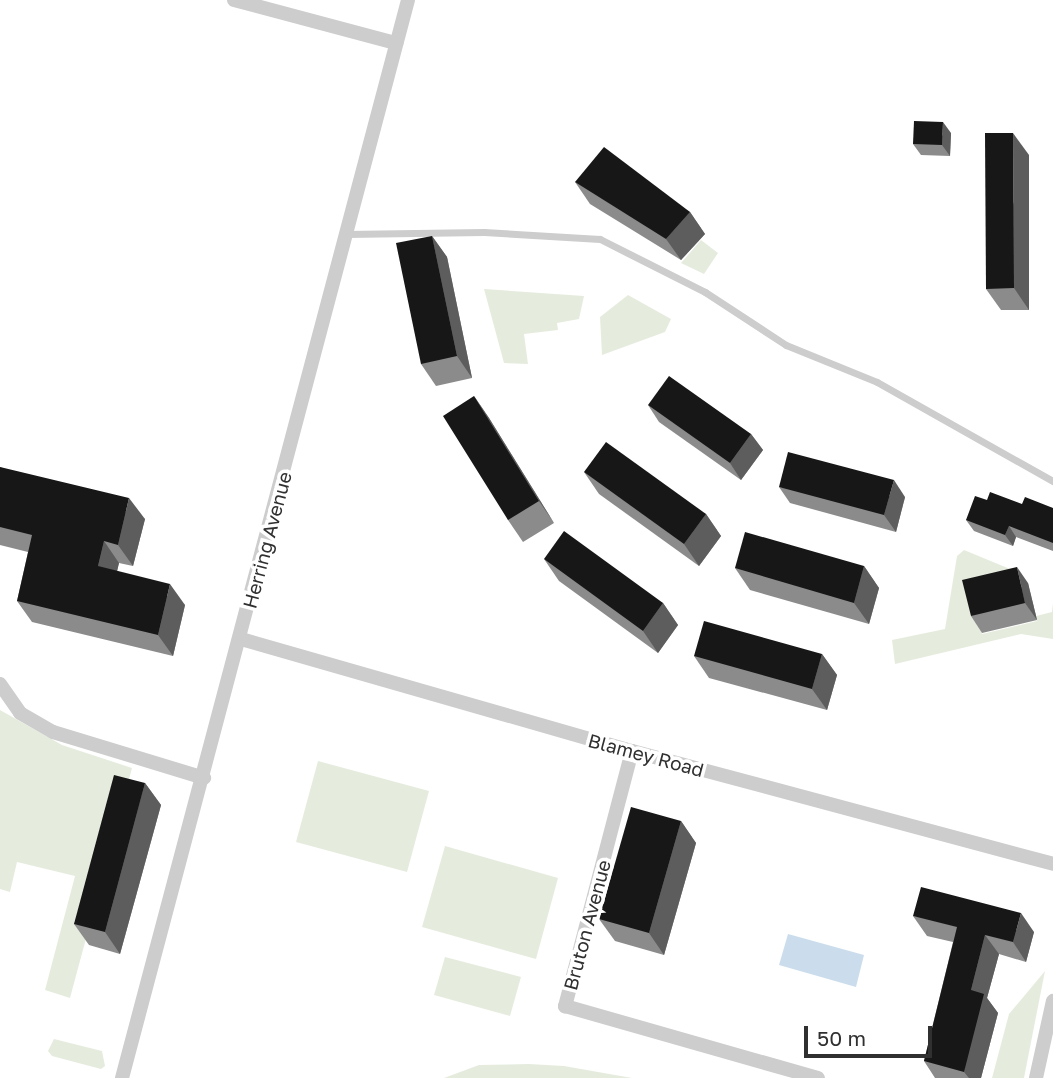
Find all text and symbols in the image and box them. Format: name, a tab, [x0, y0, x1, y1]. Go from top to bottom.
street label: Herring Avenue	[238, 469, 296, 611]
street label: Blamey Road	[586, 729, 706, 781]
street label: Bruton Avenue	[559, 857, 615, 993]
scale bar	[808, 1012, 936, 1056]
text: 50 m	[817, 1025, 866, 1051]

